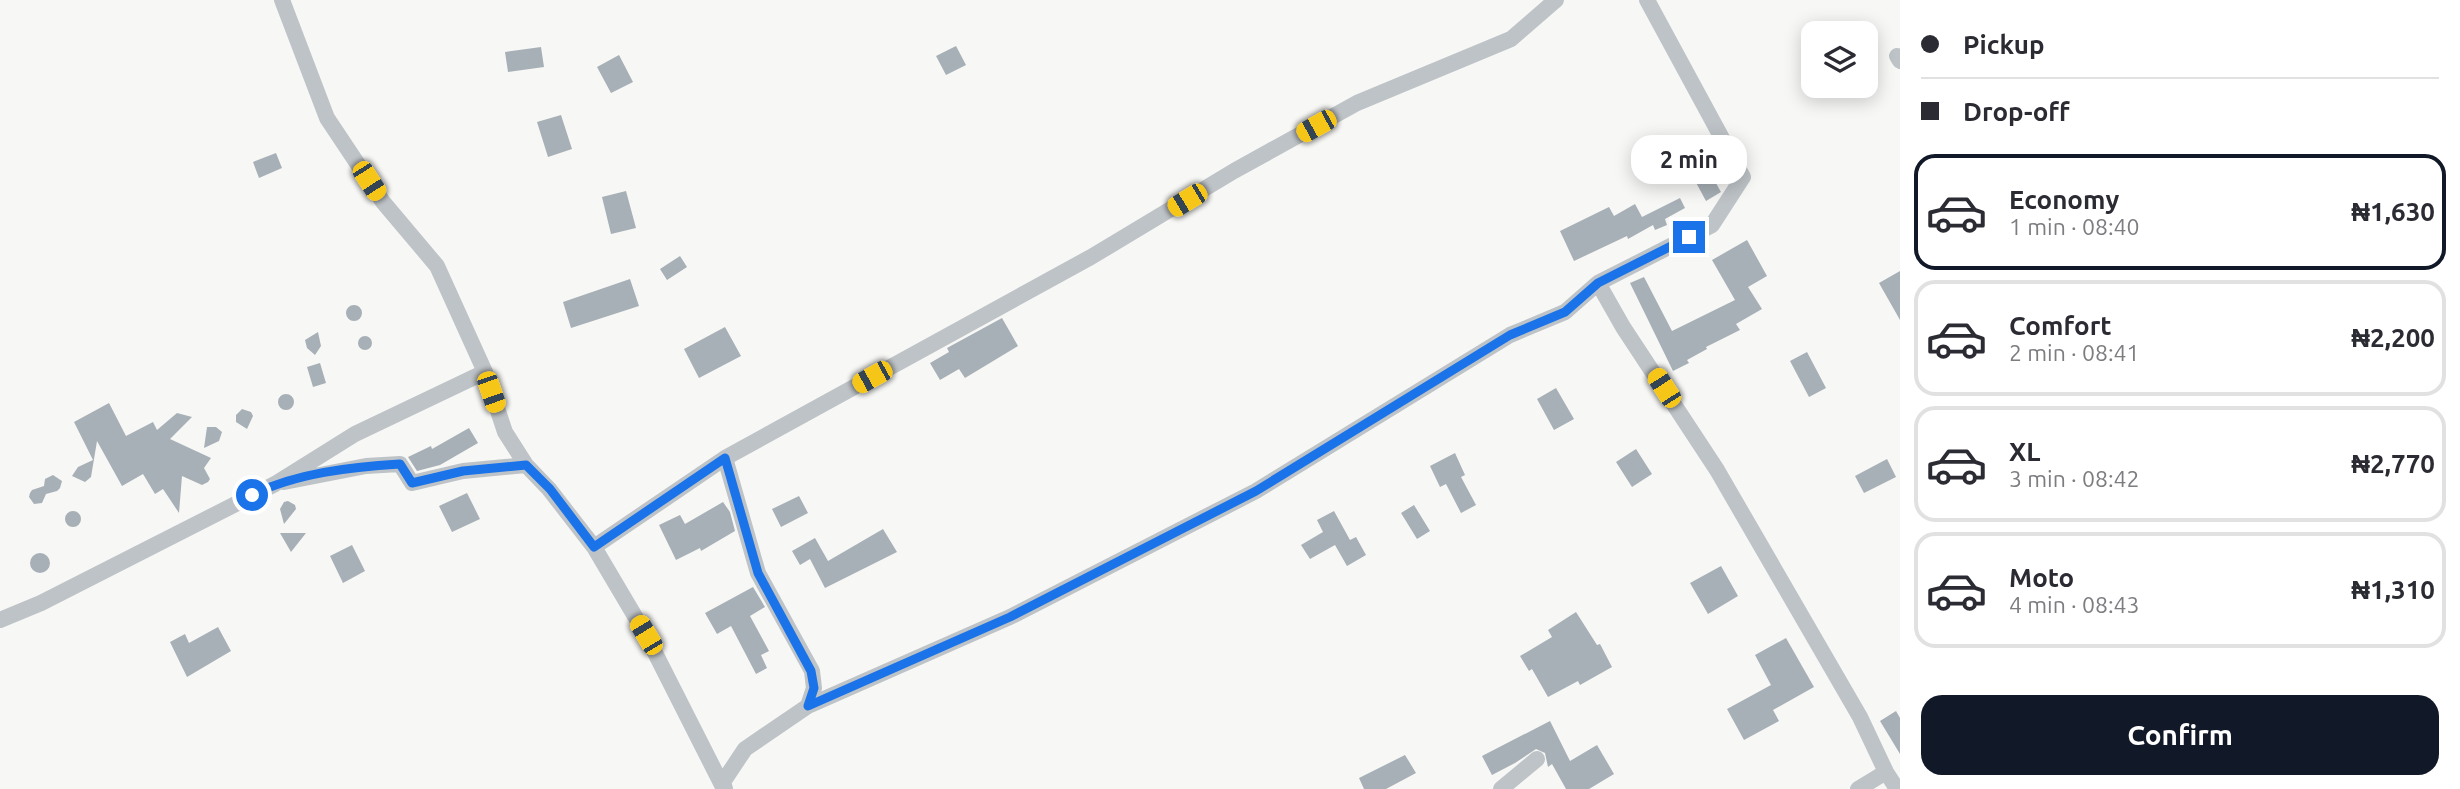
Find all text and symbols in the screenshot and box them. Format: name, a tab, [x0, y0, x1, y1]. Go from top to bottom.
map controls	[1801, 21, 1878, 98]
button: layers	[1801, 21, 1878, 98]
text: Pickup	[1963, 30, 2045, 59]
text: Drop-off	[1963, 97, 2070, 126]
car	[1293, 107, 1340, 145]
callout: 2 min	[1631, 135, 1747, 184]
text: 2 min	[1660, 147, 1718, 172]
car	[349, 158, 390, 204]
car	[1164, 180, 1211, 220]
icon: car	[1925, 181, 1988, 244]
text: Economy	[2009, 185, 2119, 214]
text: ₦1,630	[2351, 197, 2435, 226]
text: 1 min · 08:40	[2009, 214, 2140, 239]
route end	[1673, 221, 1705, 253]
icon: car	[1925, 307, 1988, 370]
text: Comfort	[2009, 311, 2112, 340]
text: ₦2,200	[2351, 323, 2435, 352]
text: 2 min · 08:41	[2009, 340, 2140, 365]
car	[849, 358, 896, 396]
car	[1644, 365, 1685, 411]
car	[475, 369, 508, 415]
icon: car	[1925, 433, 1988, 496]
text: XL	[2009, 437, 2040, 466]
text: ₦2,770	[2351, 449, 2435, 478]
text: 3 min · 08:42	[2009, 466, 2140, 491]
route start	[236, 479, 268, 511]
icon: car	[1925, 559, 1988, 622]
text: Moto	[2009, 563, 2074, 592]
text: ₦1,310	[2351, 575, 2435, 604]
text: 4 min · 08:43	[2009, 592, 2140, 617]
car	[627, 612, 666, 658]
button: Confirm	[1921, 695, 2439, 775]

